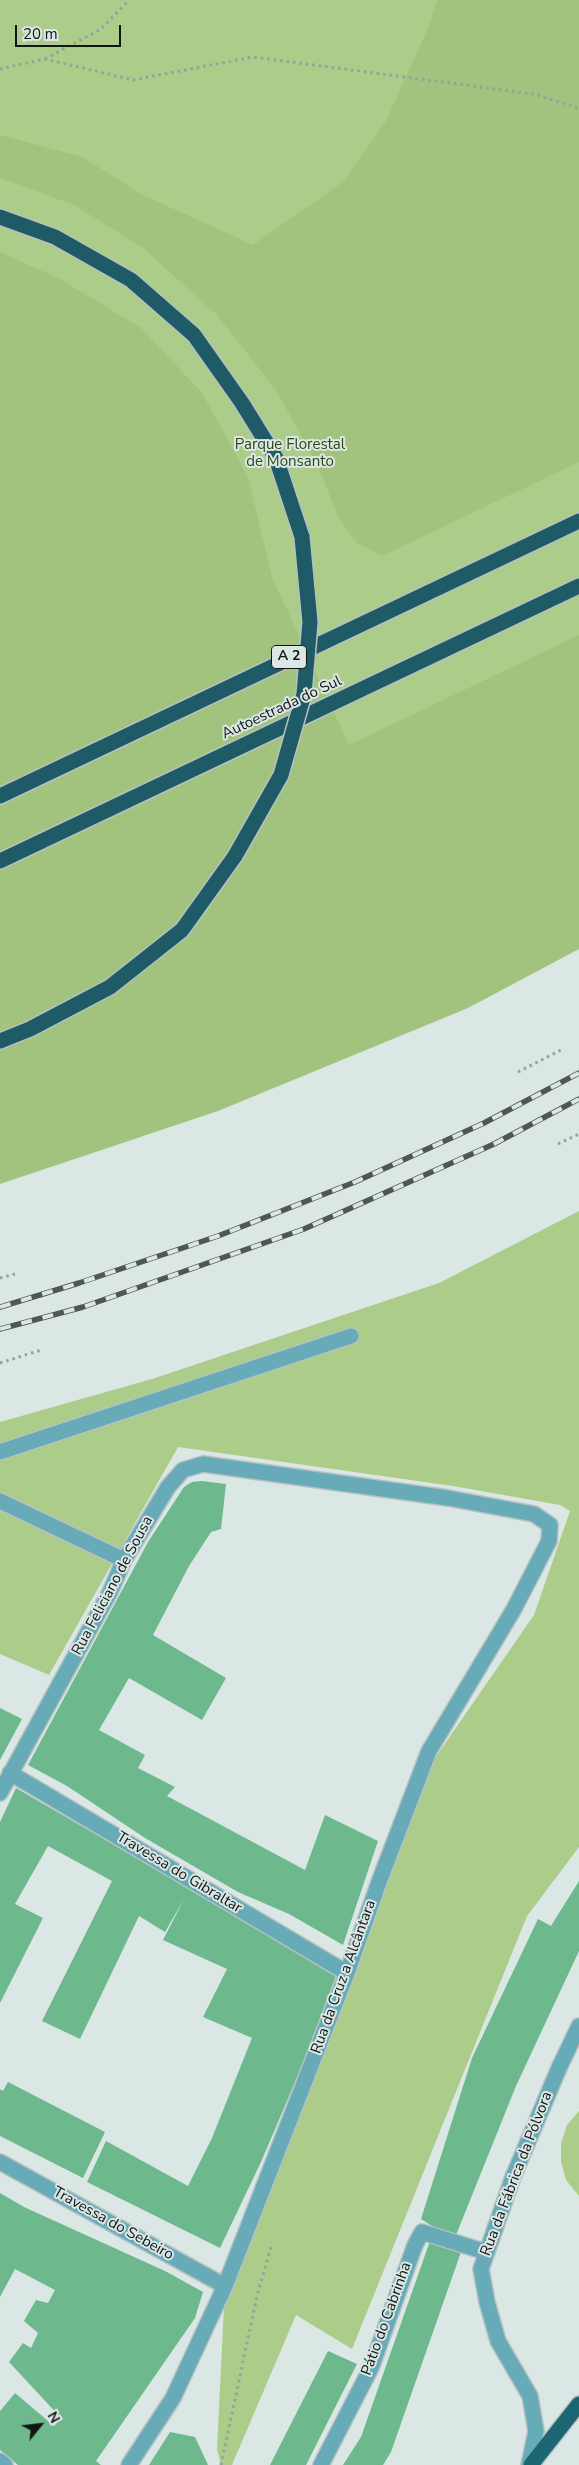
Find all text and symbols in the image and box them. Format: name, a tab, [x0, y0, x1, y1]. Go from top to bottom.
scale bar	[18, 15, 124, 47]
text: 20 m	[23, 24, 58, 44]
park label: Parque Florestal de Monsanto	[235, 436, 345, 471]
road number: A 2	[272, 646, 306, 669]
street label: Autoestrada do Sul	[219, 672, 345, 744]
street label: Rua Feliciano de Sousa	[69, 1513, 157, 1659]
street label: Travessa do Gibraltar	[113, 1828, 245, 1918]
street label: Rua da Cruz a Alcântara	[308, 1898, 380, 2056]
street label: Rua da Fábrica da Pólvora	[477, 2089, 557, 2259]
street label: Travessa do Sebeiro	[50, 2183, 176, 2265]
street label: Pátio do Cabrinha	[358, 2260, 416, 2378]
north arrow	[15, 2400, 65, 2450]
text: N	[43, 2408, 64, 2427]

